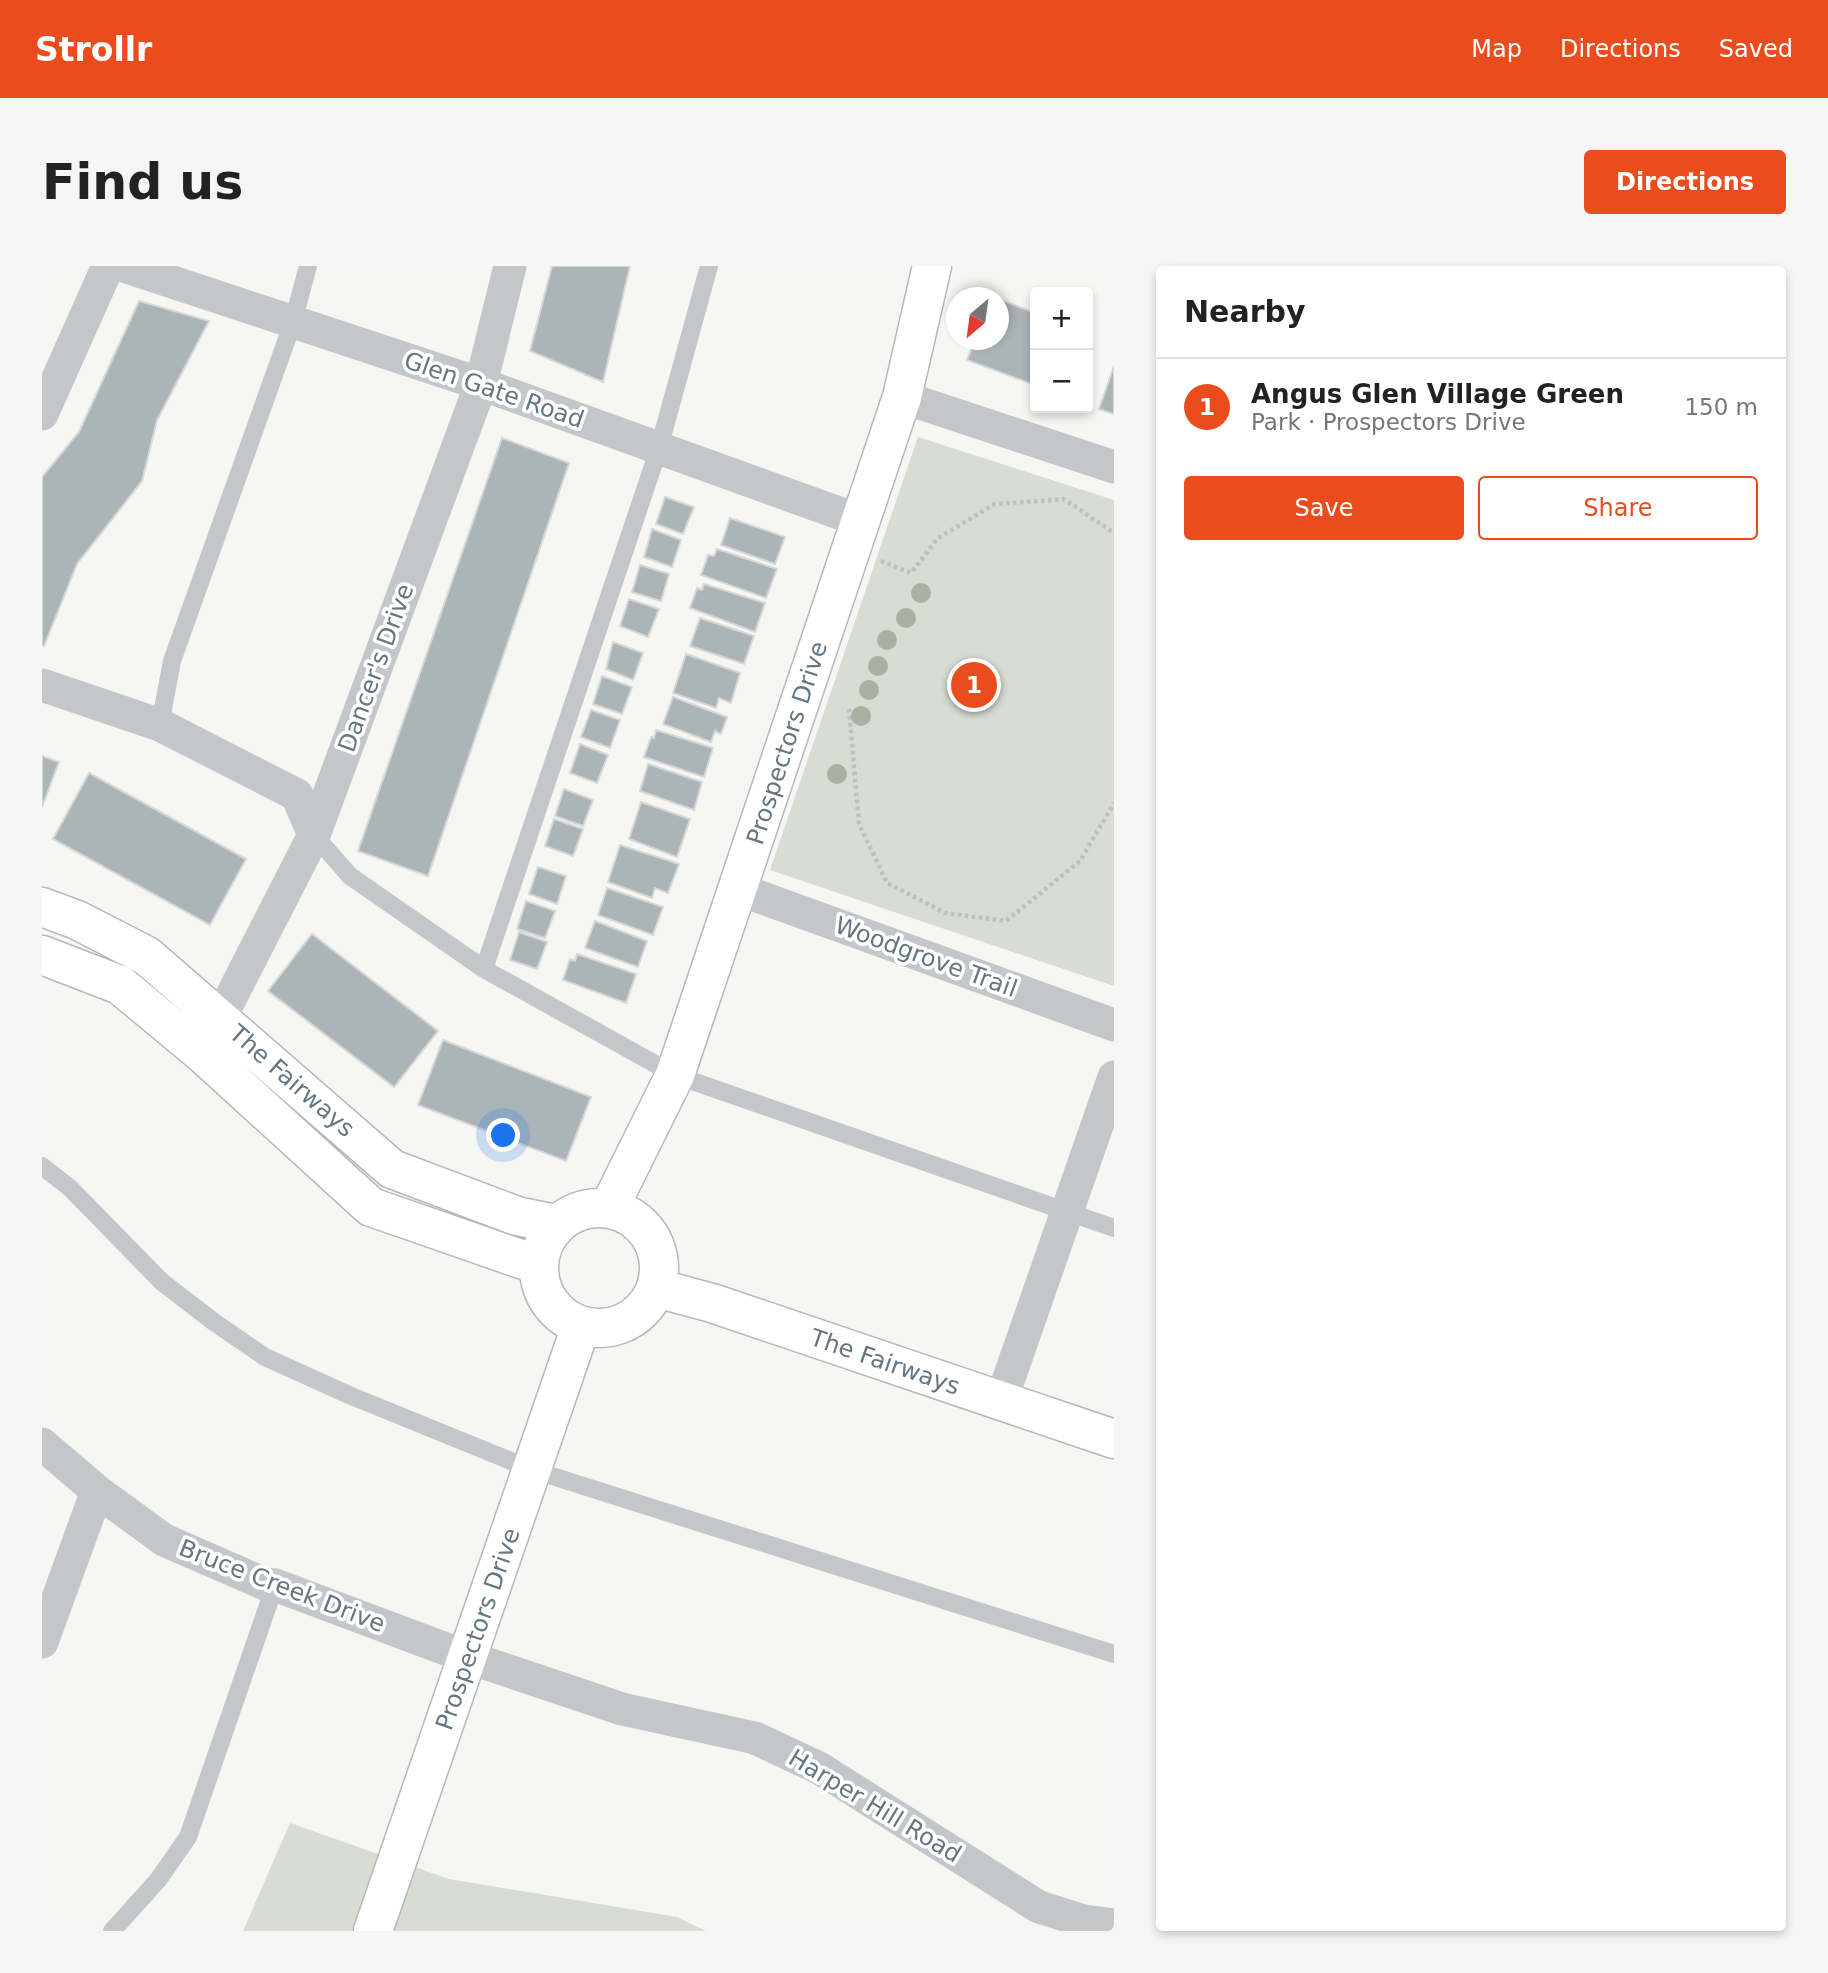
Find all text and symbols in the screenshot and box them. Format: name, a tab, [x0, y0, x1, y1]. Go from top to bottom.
text: Strollr	[35, 30, 152, 69]
text: Map	[1471, 35, 1522, 63]
text: Directions	[1560, 35, 1681, 63]
text: Saved	[1719, 35, 1793, 63]
button: Directions	[1584, 150, 1786, 214]
text: Find us	[42, 154, 243, 211]
north arrow	[946, 287, 1009, 350]
map controls	[1030, 287, 1093, 413]
button: +	[1030, 287, 1093, 350]
text: Nearby	[1184, 294, 1306, 329]
street label: Glen Gate Road	[400, 346, 588, 434]
button: −	[1030, 350, 1093, 413]
text: Angus Glen Village Green	[1251, 379, 1624, 409]
text: 1	[1199, 394, 1215, 420]
text: 150 m	[1684, 394, 1758, 420]
text: Park · Prospectors Drive	[1251, 409, 1526, 435]
button: Save	[1184, 476, 1464, 540]
button: Share	[1478, 476, 1758, 540]
street label: Dancer's Drive	[333, 580, 419, 756]
street label: Prospectors Drive	[741, 638, 833, 848]
pin: 1	[951, 659, 997, 711]
street label: Woodgrove Trail	[831, 911, 1021, 1003]
street label: The Fairways	[223, 1019, 360, 1143]
your location	[486, 1118, 520, 1152]
street label: The Fairways	[806, 1323, 963, 1401]
street label: Prospectors Drive	[430, 1524, 526, 1734]
street label: Bruce Creek Drive	[175, 1534, 389, 1638]
street label: Harper Hill Road	[784, 1744, 966, 1868]

